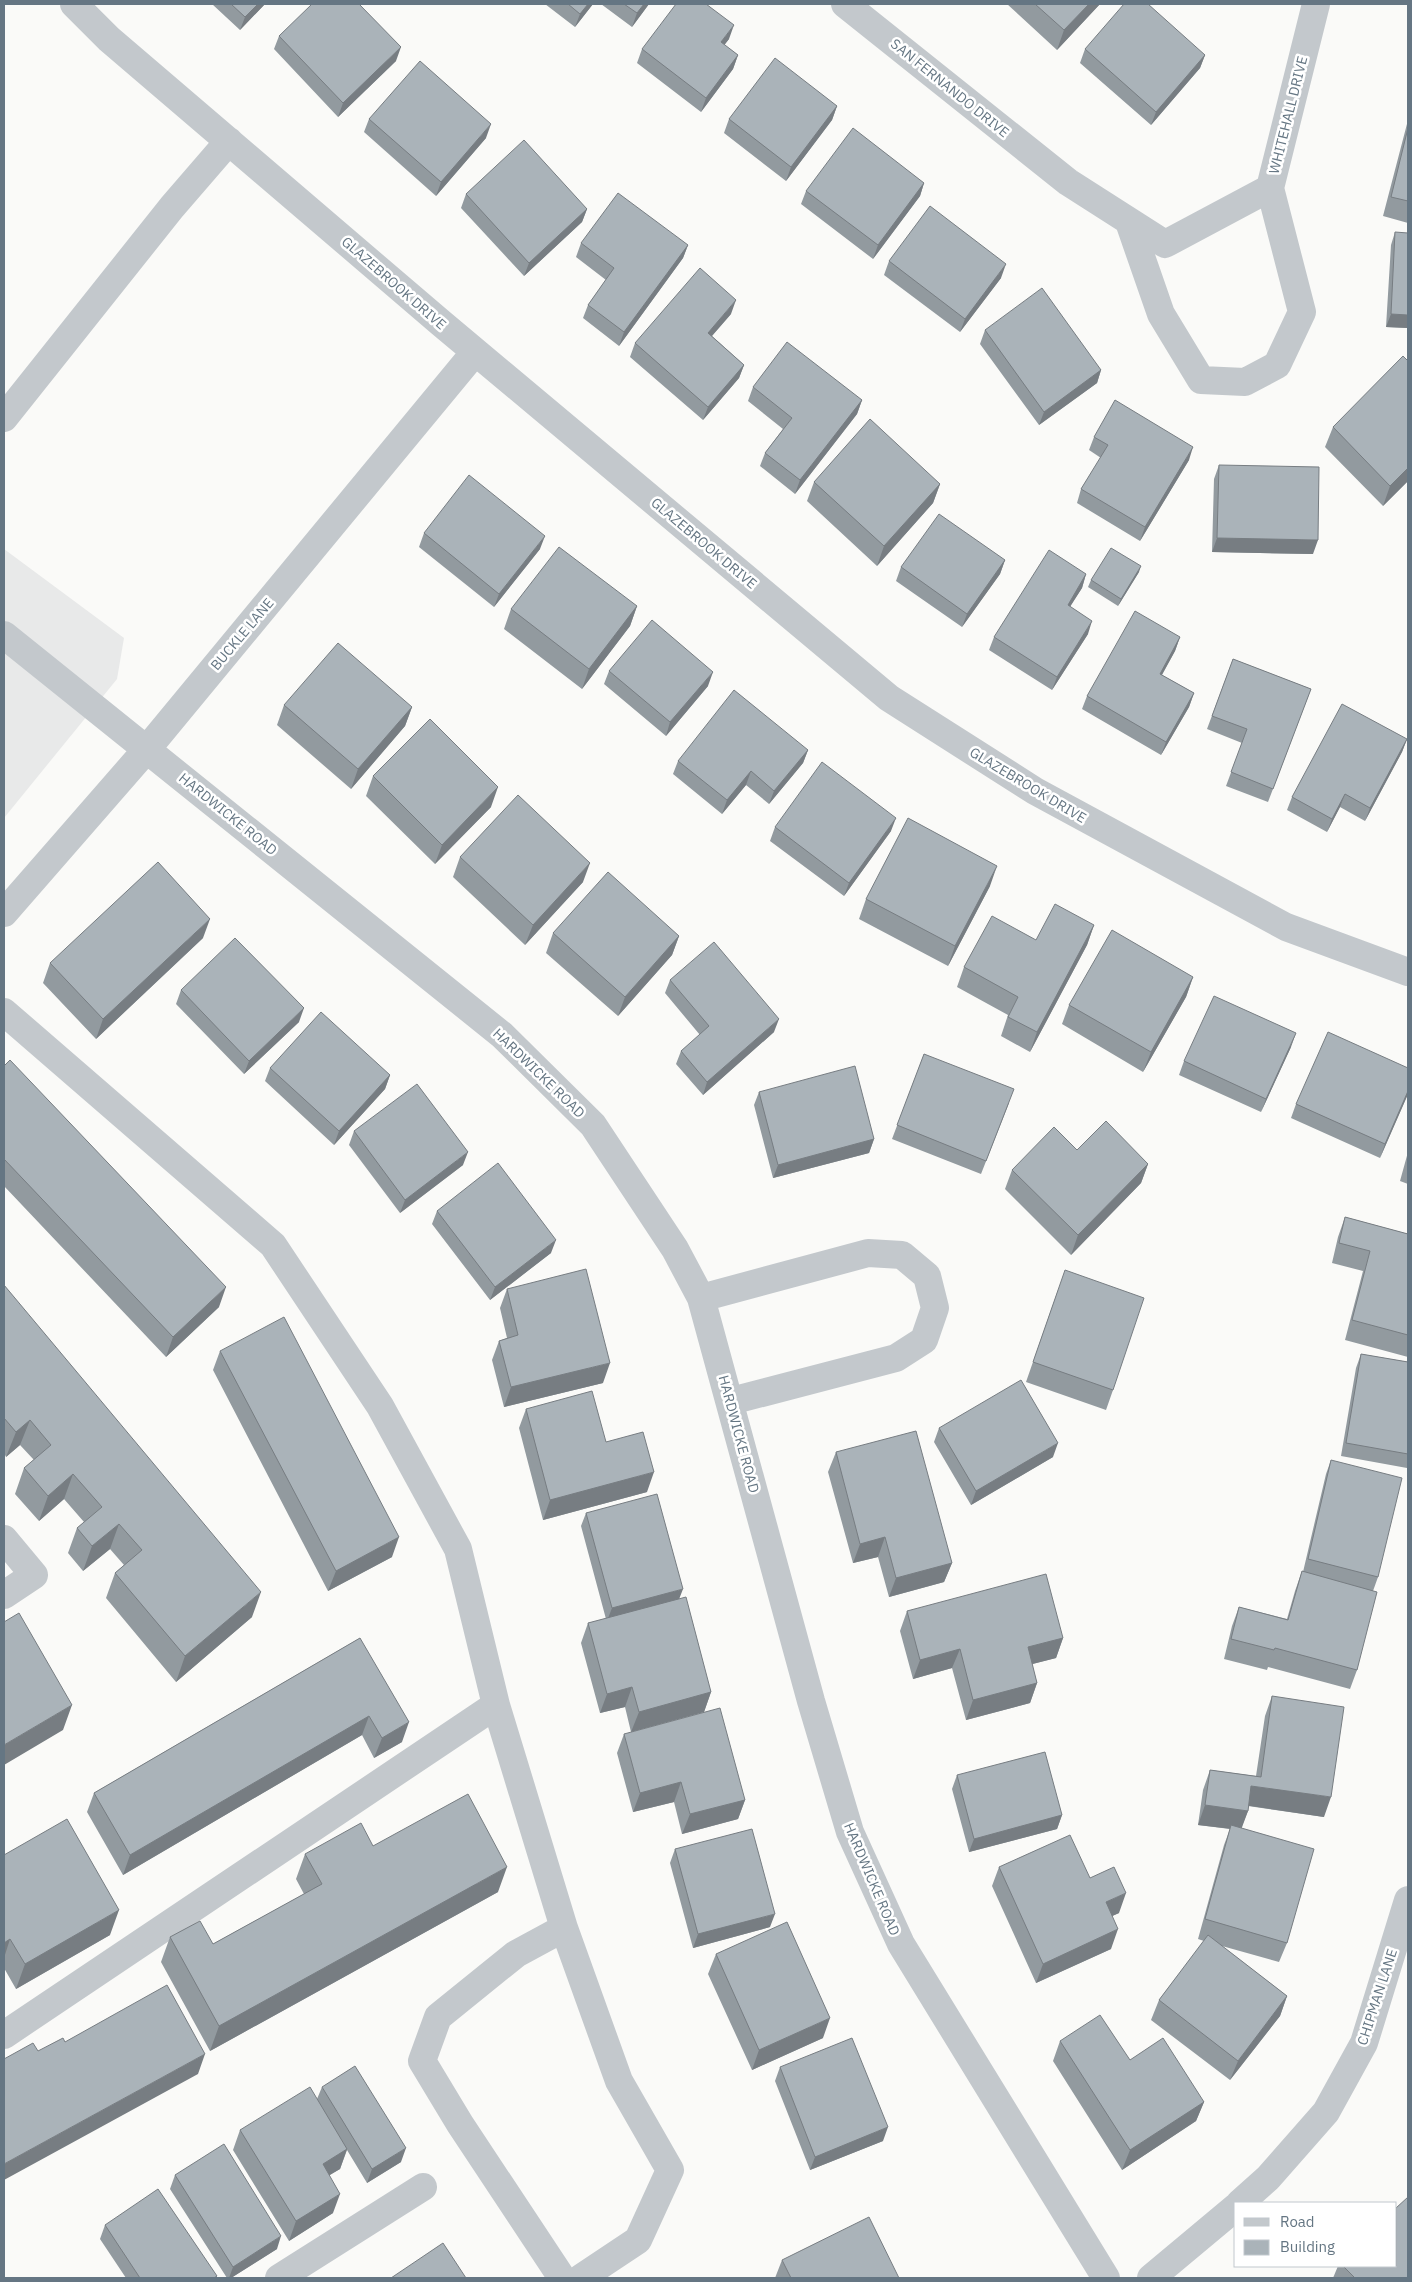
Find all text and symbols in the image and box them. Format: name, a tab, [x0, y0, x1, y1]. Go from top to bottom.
street label: SAN FERNANDO DRIVE	[887, 35, 1013, 141]
street label: WHITEHALL DRIVE	[1265, 54, 1311, 176]
street label: GLAZEBROOK DRIVE	[338, 233, 450, 333]
street label: GLAZEBROOK DRIVE	[647, 493, 761, 593]
street label: BUCKLE LANE	[207, 594, 277, 674]
street label: GLAZEBROOK DRIVE	[966, 743, 1090, 827]
street label: HARDWICKE ROAD	[175, 769, 281, 859]
street label: HARDWICKE ROAD	[489, 1024, 589, 1122]
street label: HARDWICKE ROAD	[715, 1373, 763, 1495]
street label: HARDWICKE ROAD	[840, 1820, 904, 1938]
street label: CHIPMAN LANE	[1353, 1946, 1401, 2048]
legend	[1234, 2202, 1397, 2267]
text: Road	[1280, 2212, 1315, 2231]
text: Building	[1280, 2237, 1335, 2256]

